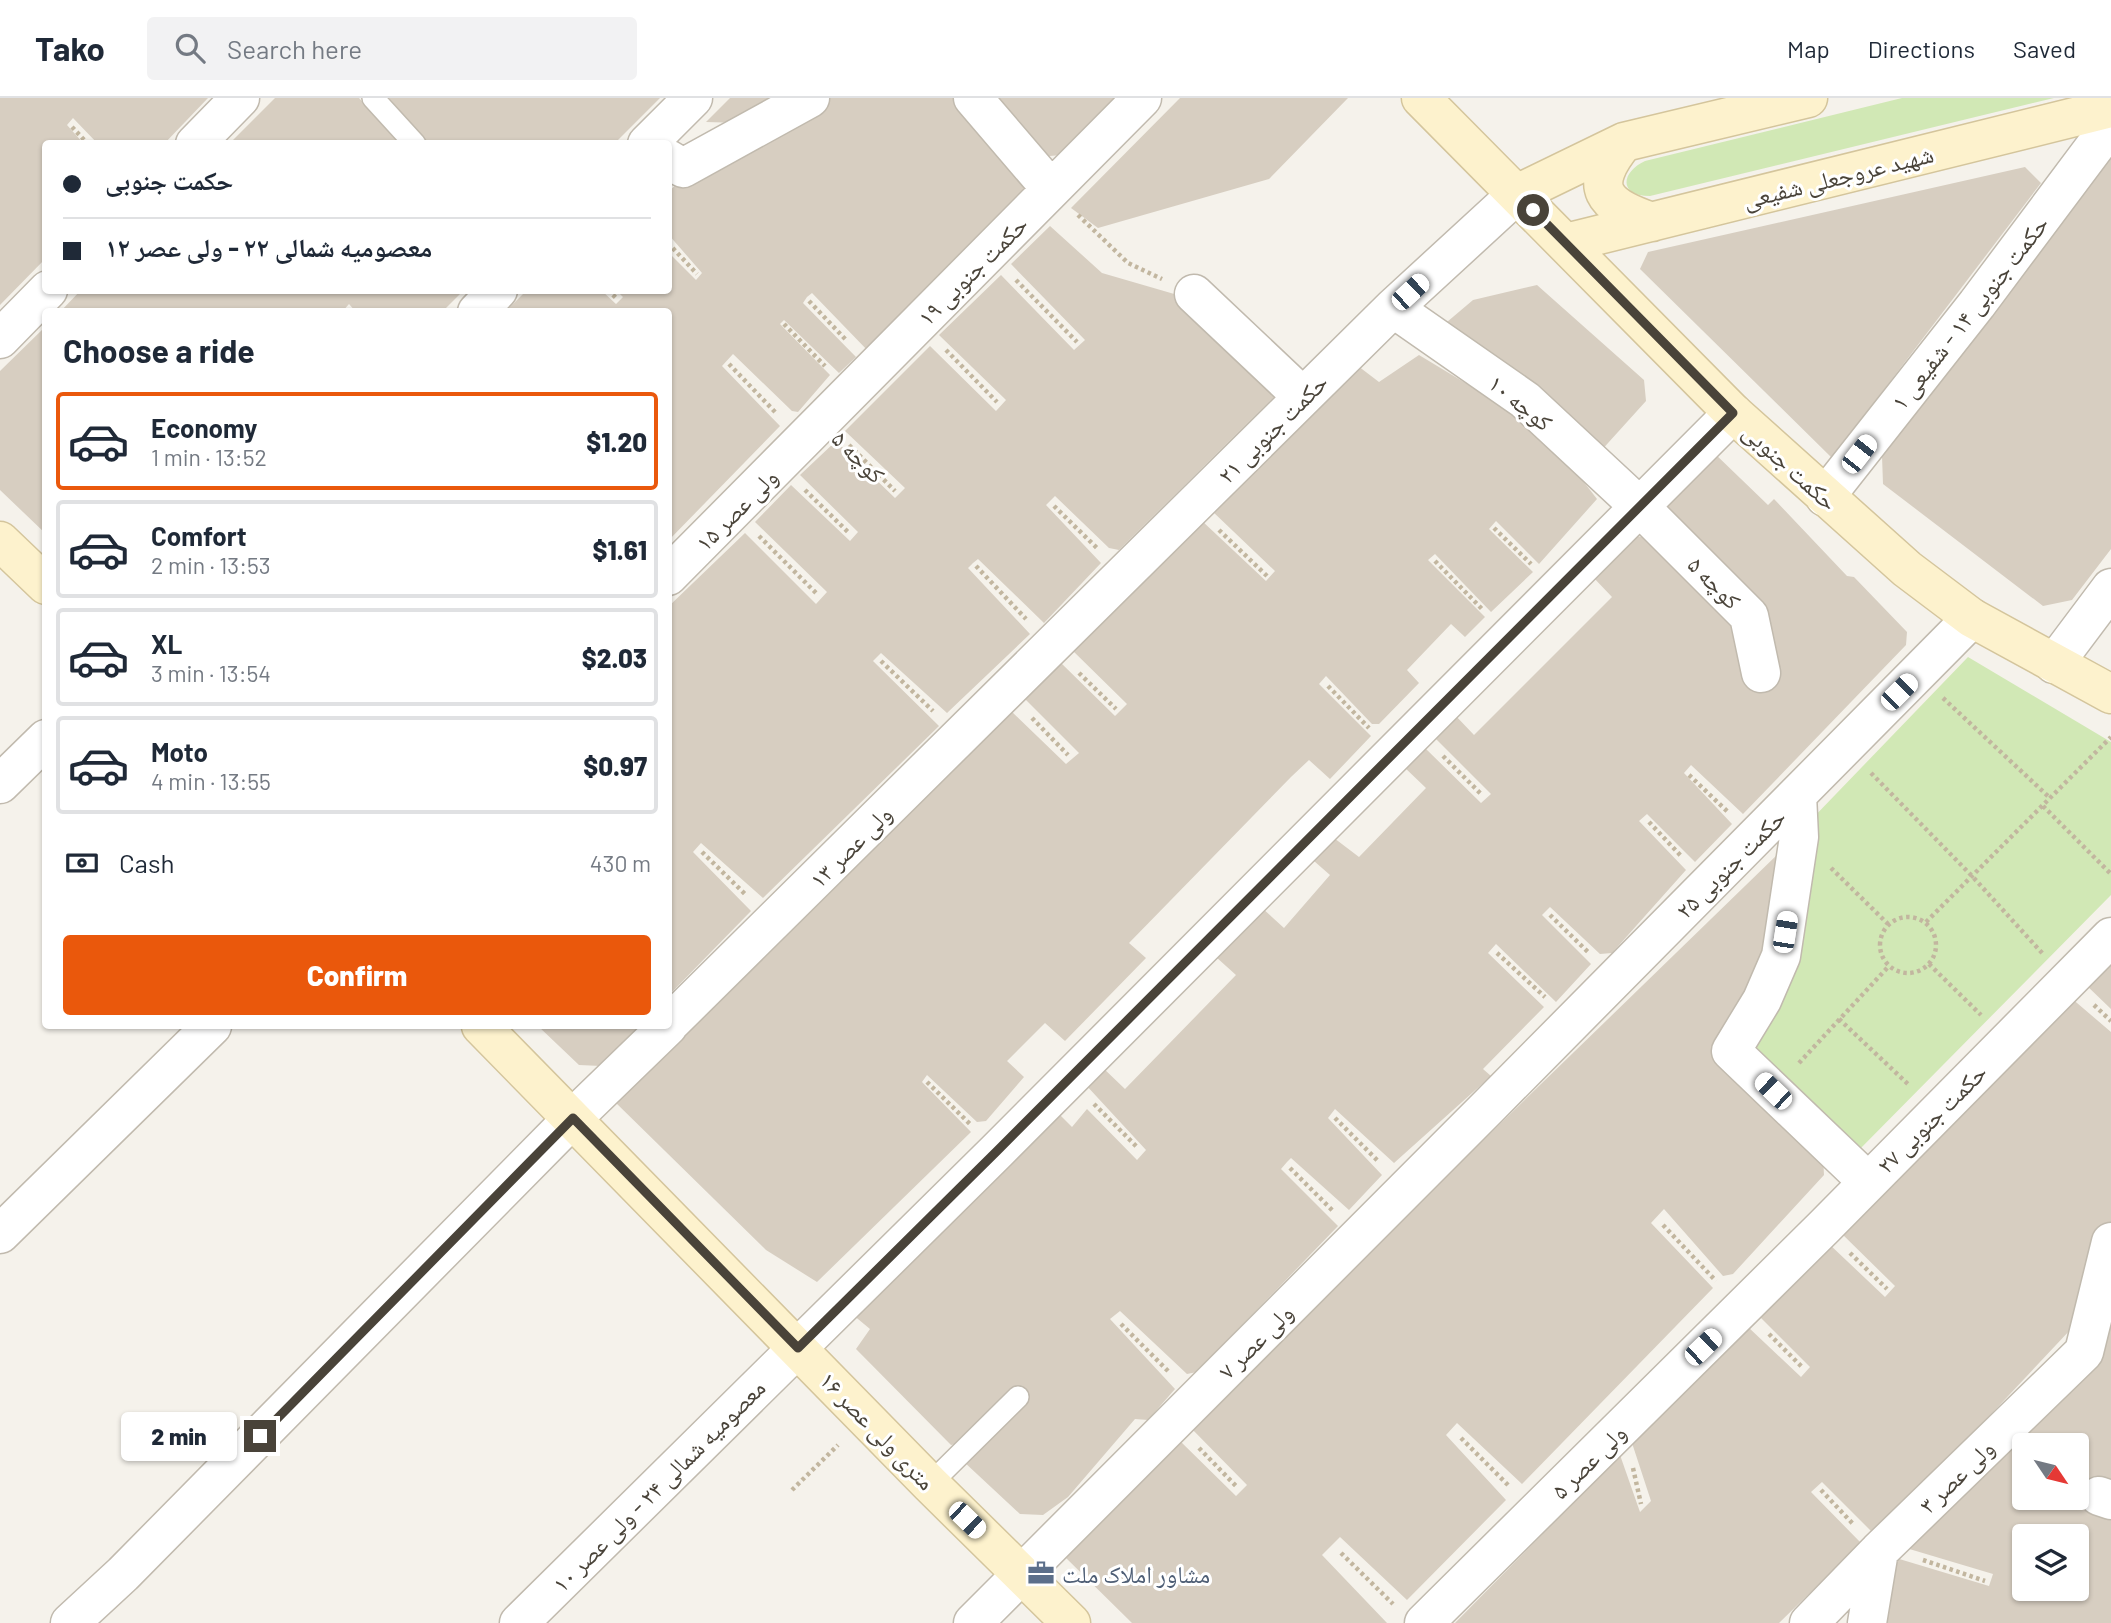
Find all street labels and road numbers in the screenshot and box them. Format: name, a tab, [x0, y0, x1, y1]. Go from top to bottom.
street label: شهید عروجعلی شفیعی	[1740, 138, 1937, 215]
street label: حکمت جنوبی ۱۹	[911, 209, 1034, 332]
street label: حکمت جنوبی ۱۴ - شفیعی ۱	[1884, 209, 2055, 415]
street label: حکمت جنوبی ۲۱	[1211, 367, 1334, 490]
street label: کوچه ۱۰	[1483, 368, 1559, 437]
street label: حکمت جنوبی	[1737, 416, 1844, 517]
street label: کوچه ۵	[826, 424, 892, 489]
street label: ولی عصر ۱۵	[689, 462, 784, 557]
street label: کوچه ۵	[1682, 550, 1748, 615]
street label: ولی عصر ۱۳	[803, 799, 898, 894]
street label: حکمت جنوبی ۲۵	[1669, 802, 1792, 925]
street label: حکمت جنوبی ۲۷	[1870, 1057, 1993, 1180]
street label: ولی عصر ۷	[1212, 1298, 1299, 1385]
street label: ۱۶ متری ولی عصر	[814, 1365, 942, 1496]
street label: معصومیه شمالی ۲۴ - ولی عصر ۱۰	[545, 1372, 771, 1598]
street label: ولی عصر ۵	[1545, 1418, 1632, 1505]
street label: ولی عصر ۳	[1912, 1433, 2000, 1520]

